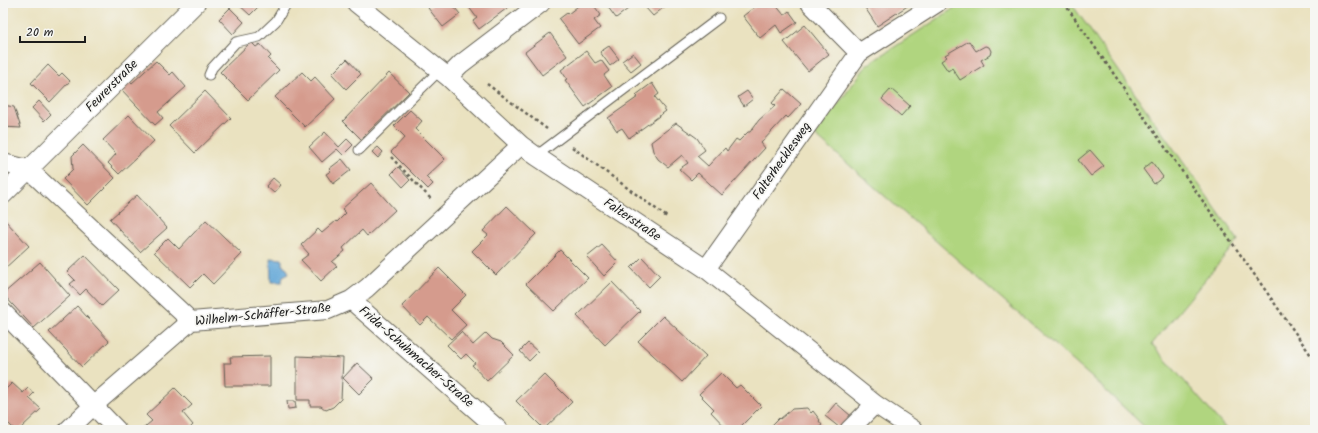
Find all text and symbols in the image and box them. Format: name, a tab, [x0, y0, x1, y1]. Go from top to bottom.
scale bar	[20, 18, 85, 44]
text: 20 m	[26, 23, 54, 42]
street label: Feurerstraße	[81, 55, 143, 117]
street label: Falterhecklesweg	[747, 118, 817, 204]
street label: Falterstraße	[599, 193, 665, 247]
street label: Wilhelm-Schäffer-Straße	[194, 297, 332, 333]
street label: Frida-Schuhmacher-Straße	[354, 301, 478, 413]

